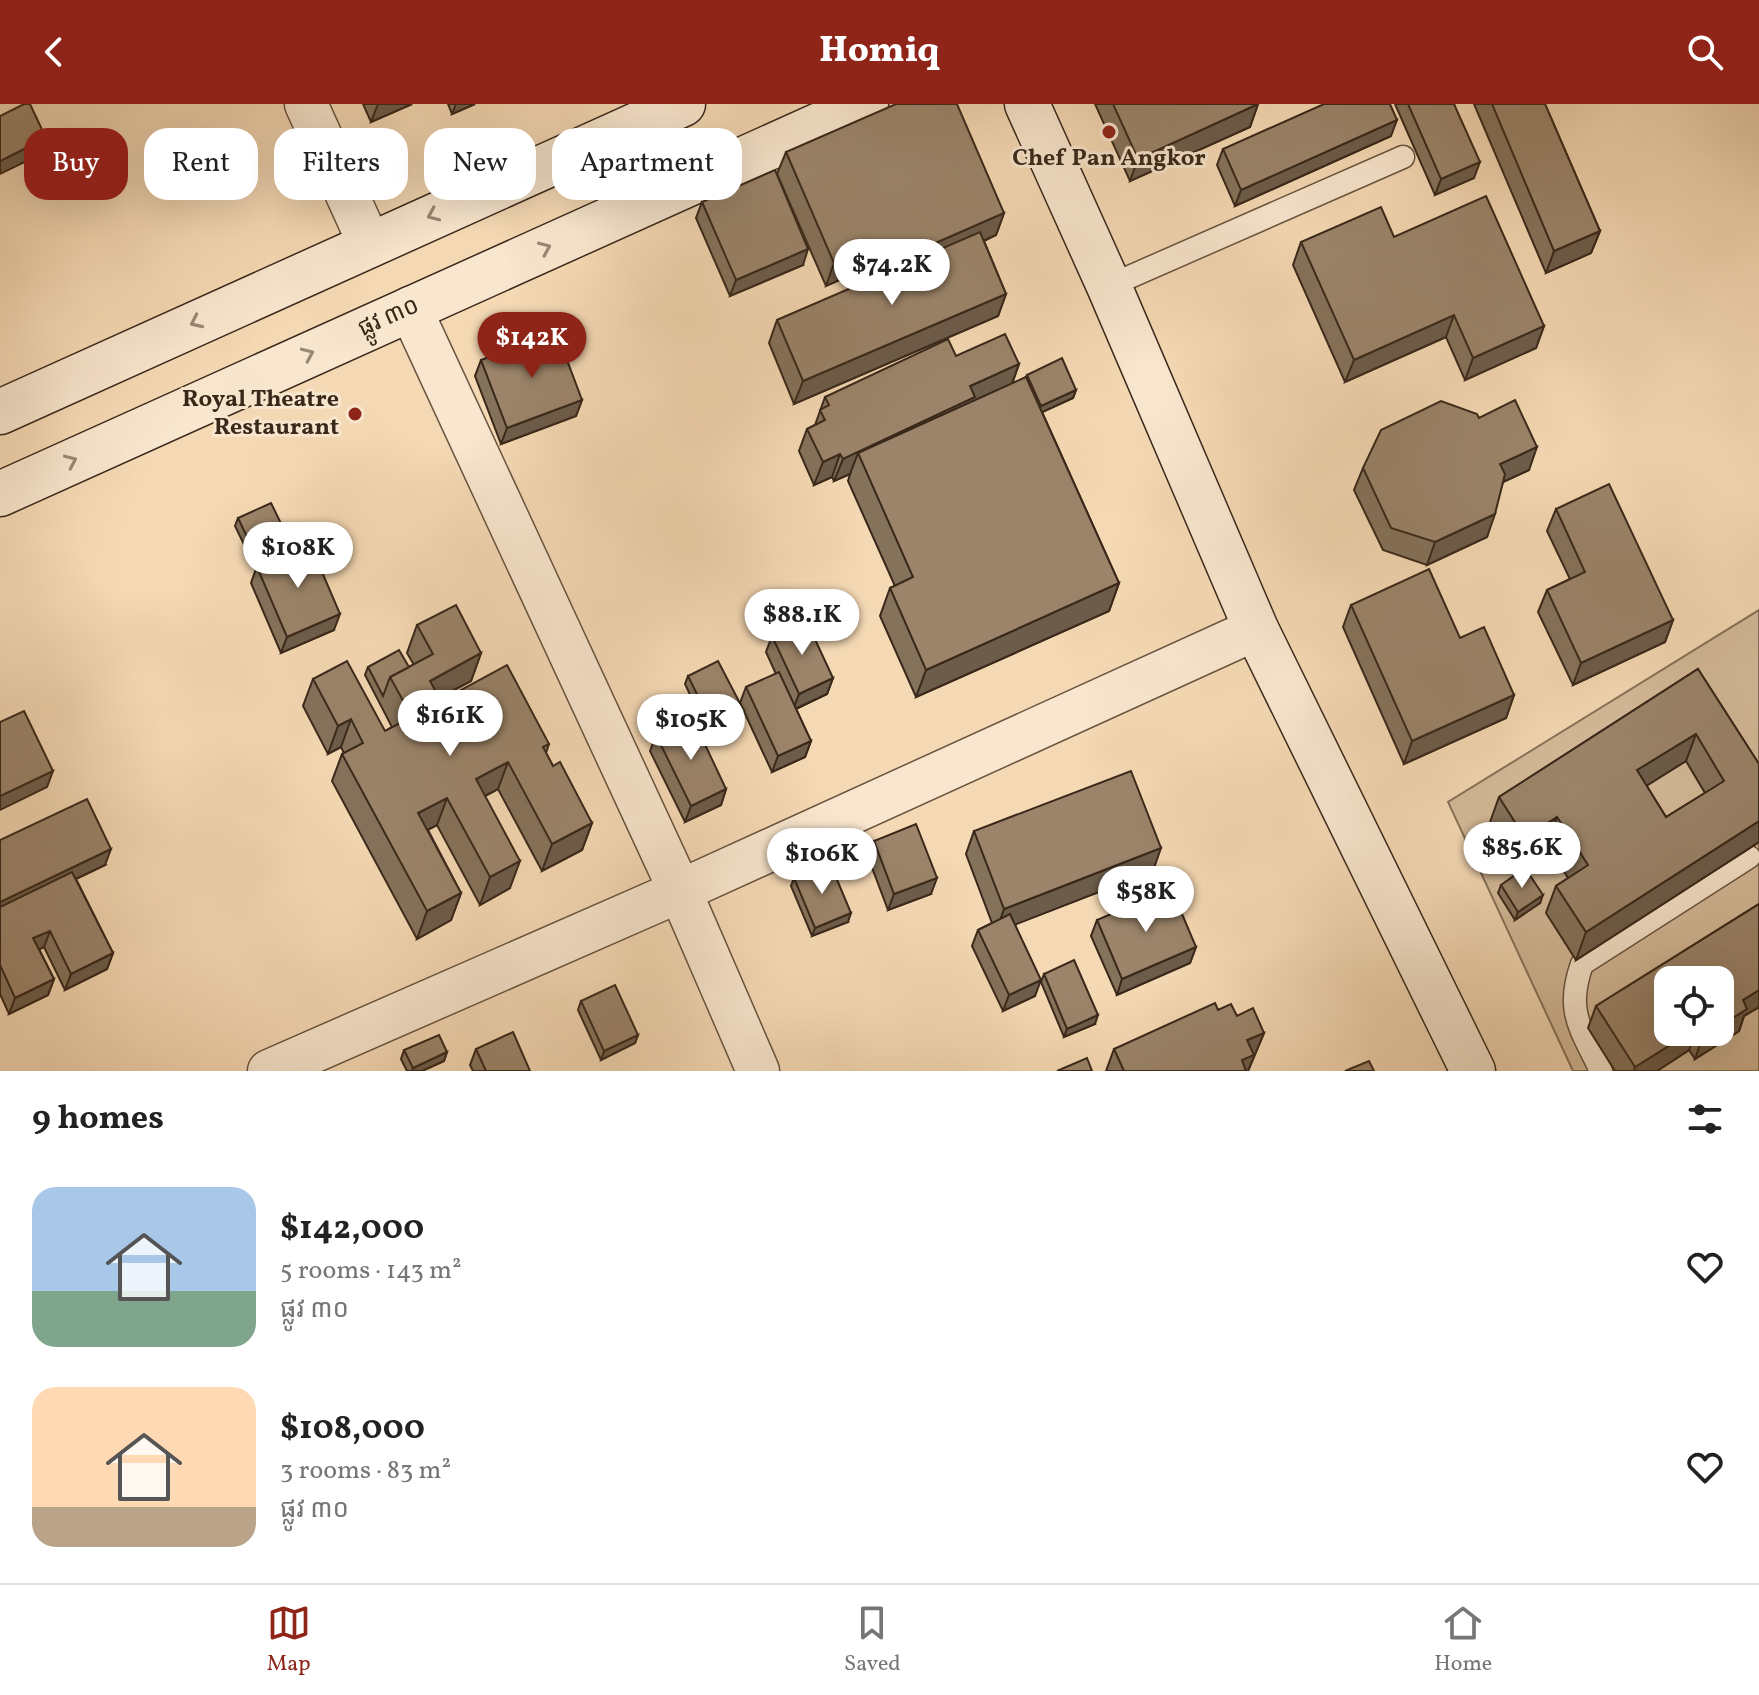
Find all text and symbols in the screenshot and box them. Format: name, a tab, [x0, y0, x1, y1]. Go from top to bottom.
text: Homiq	[819, 27, 940, 77]
icon: back	[32, 30, 76, 74]
icon: search	[1683, 30, 1727, 74]
marker: Chef Pan Angkor	[1100, 123, 1118, 141]
chip: Buy	[24, 128, 128, 200]
chip: Rent	[144, 128, 258, 200]
chip: Filters	[274, 128, 408, 200]
chip: New	[424, 128, 536, 200]
chip: Apartment	[552, 128, 742, 200]
place label: Chef Pan Angkor	[1012, 142, 1206, 176]
one-way arrow	[426, 205, 441, 221]
pin: $74.2K	[827, 239, 957, 307]
one-way arrow	[537, 242, 551, 258]
text: $74.2K	[852, 247, 932, 283]
street label: ផ្លូវ ៣០	[353, 289, 426, 349]
pin: $142K	[476, 312, 588, 380]
one-way arrow	[190, 313, 204, 329]
text: $142K	[495, 320, 569, 356]
one-way arrow	[300, 348, 314, 364]
place label: Royal Theatre Restaurant	[182, 383, 339, 445]
marker: Royal Theatre Restaurant	[346, 405, 364, 423]
one-way arrow	[63, 455, 77, 471]
pin: $108K	[242, 522, 354, 590]
text: $108K	[261, 530, 335, 566]
pin: $88.1K	[737, 589, 867, 657]
text: $88.1K	[762, 597, 842, 633]
pin: $161K	[394, 690, 506, 758]
pin: $105K	[635, 694, 747, 762]
text: $161K	[416, 698, 484, 734]
text: $105K	[655, 702, 727, 738]
pin: $85.6K	[1457, 822, 1587, 890]
pin: $106K	[766, 828, 878, 896]
text: $85.6K	[1481, 830, 1563, 866]
text: $106K	[785, 836, 859, 872]
pin: $58K	[1099, 866, 1193, 934]
text: $58K	[1116, 874, 1176, 910]
map controls	[1654, 966, 1734, 1046]
button: locate	[1654, 966, 1734, 1046]
text: 9 homes	[32, 1096, 164, 1143]
icon: filters	[1683, 1097, 1727, 1141]
text: $142,000	[280, 1206, 424, 1253]
icon: home	[96, 1219, 192, 1315]
icon: heart	[1683, 1245, 1727, 1289]
text: 5 rooms · 143 m²	[280, 1253, 462, 1289]
text: ផ្លូវ ៣០	[280, 1292, 349, 1328]
text: $108,000	[280, 1406, 425, 1453]
icon: home	[96, 1419, 192, 1515]
icon: heart	[1683, 1445, 1727, 1489]
text: 3 rooms · 83 m²	[280, 1453, 451, 1489]
text: ផ្លូវ ៣០	[280, 1492, 349, 1528]
tab: Map	[267, 1601, 311, 1680]
tab: Saved	[844, 1601, 901, 1680]
tab: Home	[1434, 1601, 1492, 1680]

